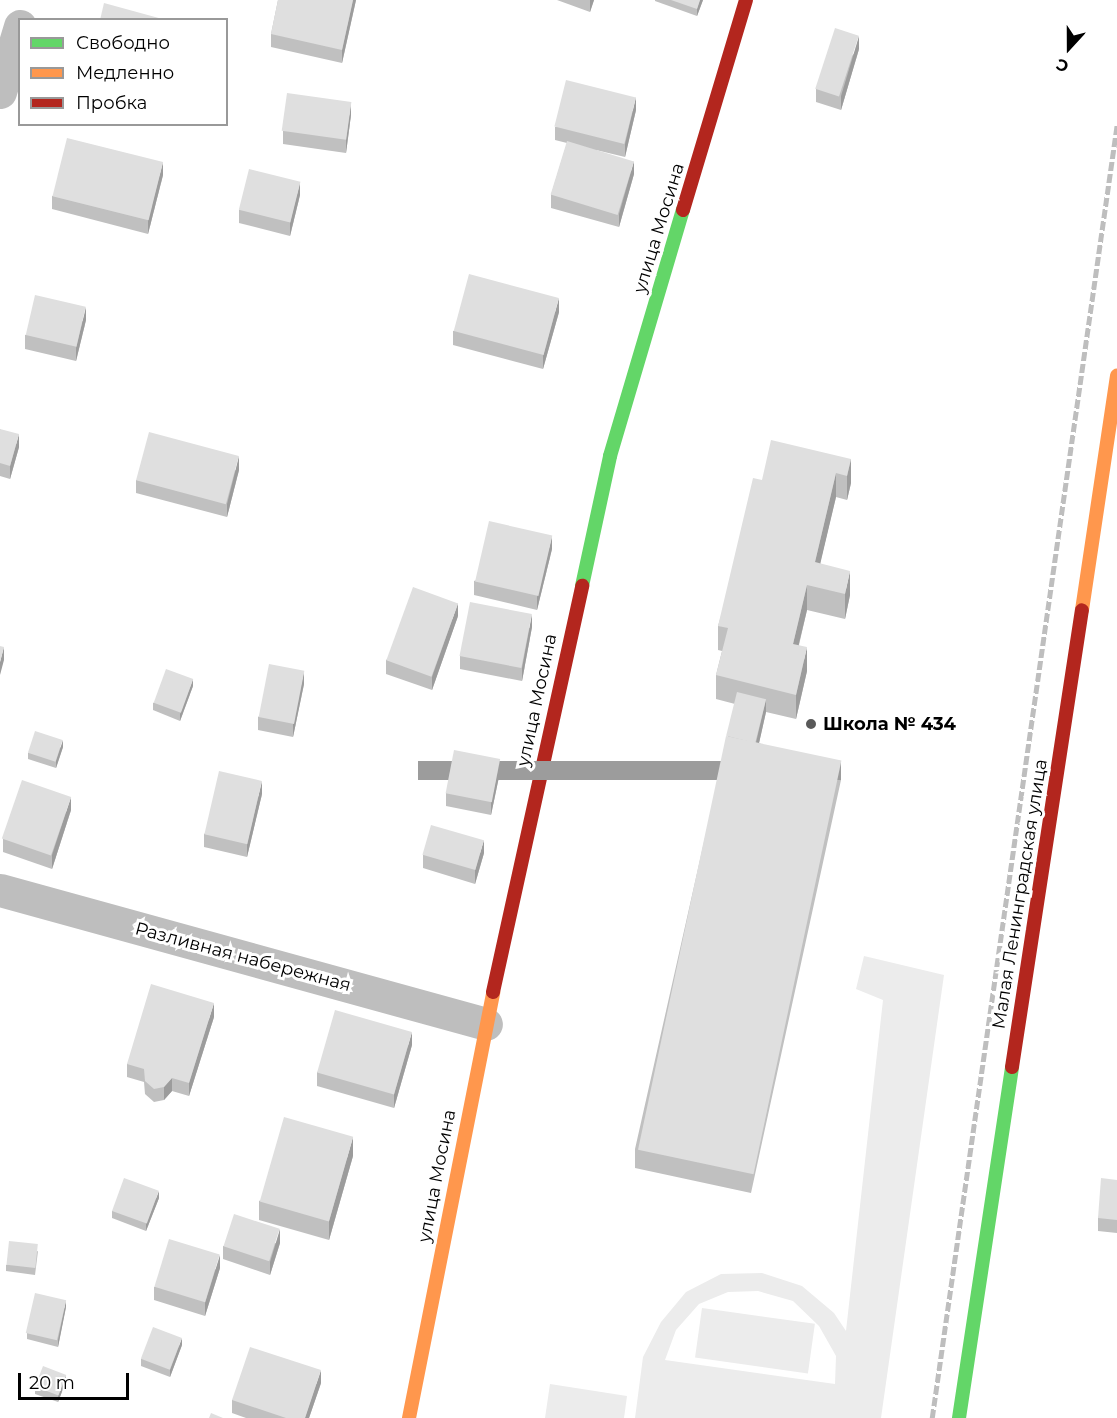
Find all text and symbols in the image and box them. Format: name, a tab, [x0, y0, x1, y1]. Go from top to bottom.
legend	[18, 18, 228, 126]
north arrow	[1039, 18, 1099, 78]
text: Свободно	[76, 32, 170, 54]
text: С	[1054, 54, 1071, 76]
text: Медленно	[76, 62, 174, 84]
text: Пробка	[76, 92, 147, 114]
street label: улица Мосина	[629, 160, 689, 296]
street label: улица Мосина	[512, 632, 562, 768]
place label: Школа № 434	[823, 713, 956, 735]
marker: Школа № 434	[804, 717, 818, 731]
street label: Малая Ленинградская улица	[988, 757, 1052, 1031]
street label: Разливная набережная	[133, 918, 353, 996]
street label: улица Мосина	[414, 1108, 460, 1244]
scale bar	[21, 1361, 132, 1399]
text: 20 m	[29, 1372, 75, 1394]

